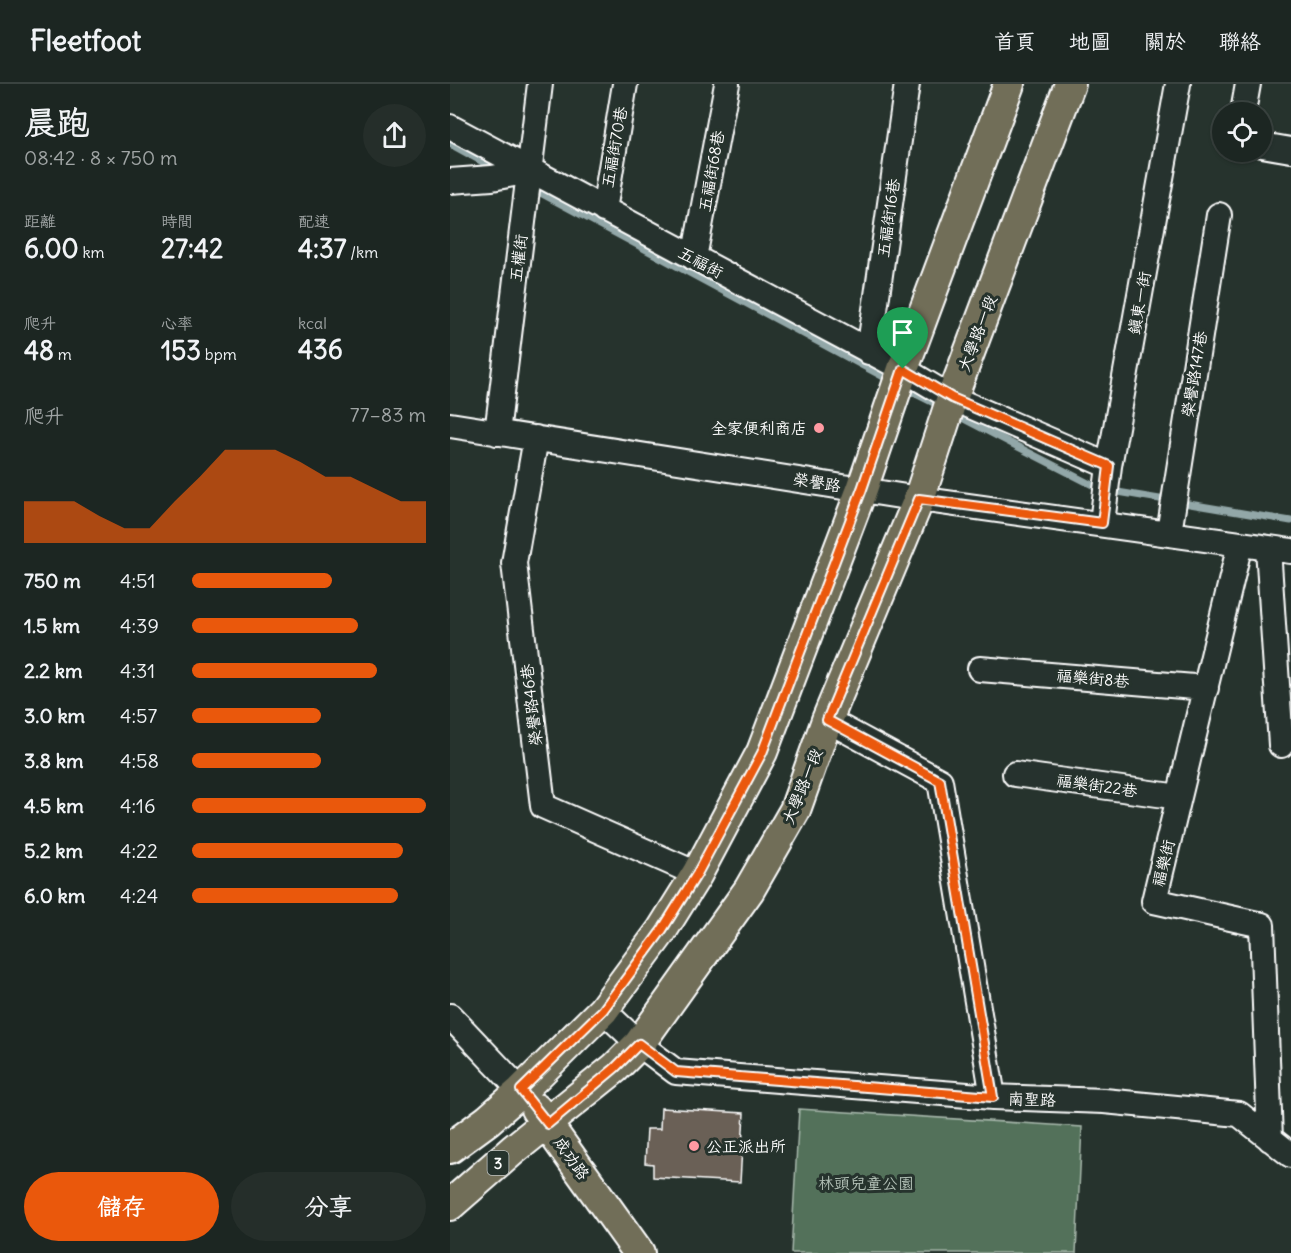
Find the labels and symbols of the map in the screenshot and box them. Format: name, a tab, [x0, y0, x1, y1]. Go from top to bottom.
street label: 五福街70巷	[597, 105, 631, 189]
street label: 五福街68巷	[694, 129, 728, 213]
street label: 五福街16巷	[873, 177, 903, 259]
street label: 五權街	[505, 233, 531, 283]
street label: 五福街	[675, 242, 727, 282]
street label: 鎮東一街	[1124, 270, 1154, 336]
street label: 大學路一段	[953, 292, 1001, 374]
pin	[877, 307, 928, 369]
street label: 榮譽路147巷	[1177, 329, 1211, 419]
place label: 全家便利商店	[711, 418, 807, 438]
marker: 全家便利商店	[812, 421, 826, 435]
street label: 榮譽路	[792, 468, 842, 496]
street label: 榮譽路46巷	[516, 663, 546, 747]
street label: 福樂街8巷	[1056, 665, 1130, 691]
street label: 大學路一段	[778, 745, 826, 827]
street label: 福樂街22巷	[1055, 769, 1139, 801]
street label: 福樂街	[1147, 837, 1179, 889]
street label: 南聖路	[1008, 1088, 1056, 1110]
street label: 成功路	[550, 1133, 594, 1183]
place label: 公正派出所	[706, 1136, 786, 1156]
marker: 公正派出所	[687, 1139, 701, 1153]
road number: 3	[488, 1151, 508, 1175]
park label: 林頭兒童公園	[818, 1173, 914, 1193]

